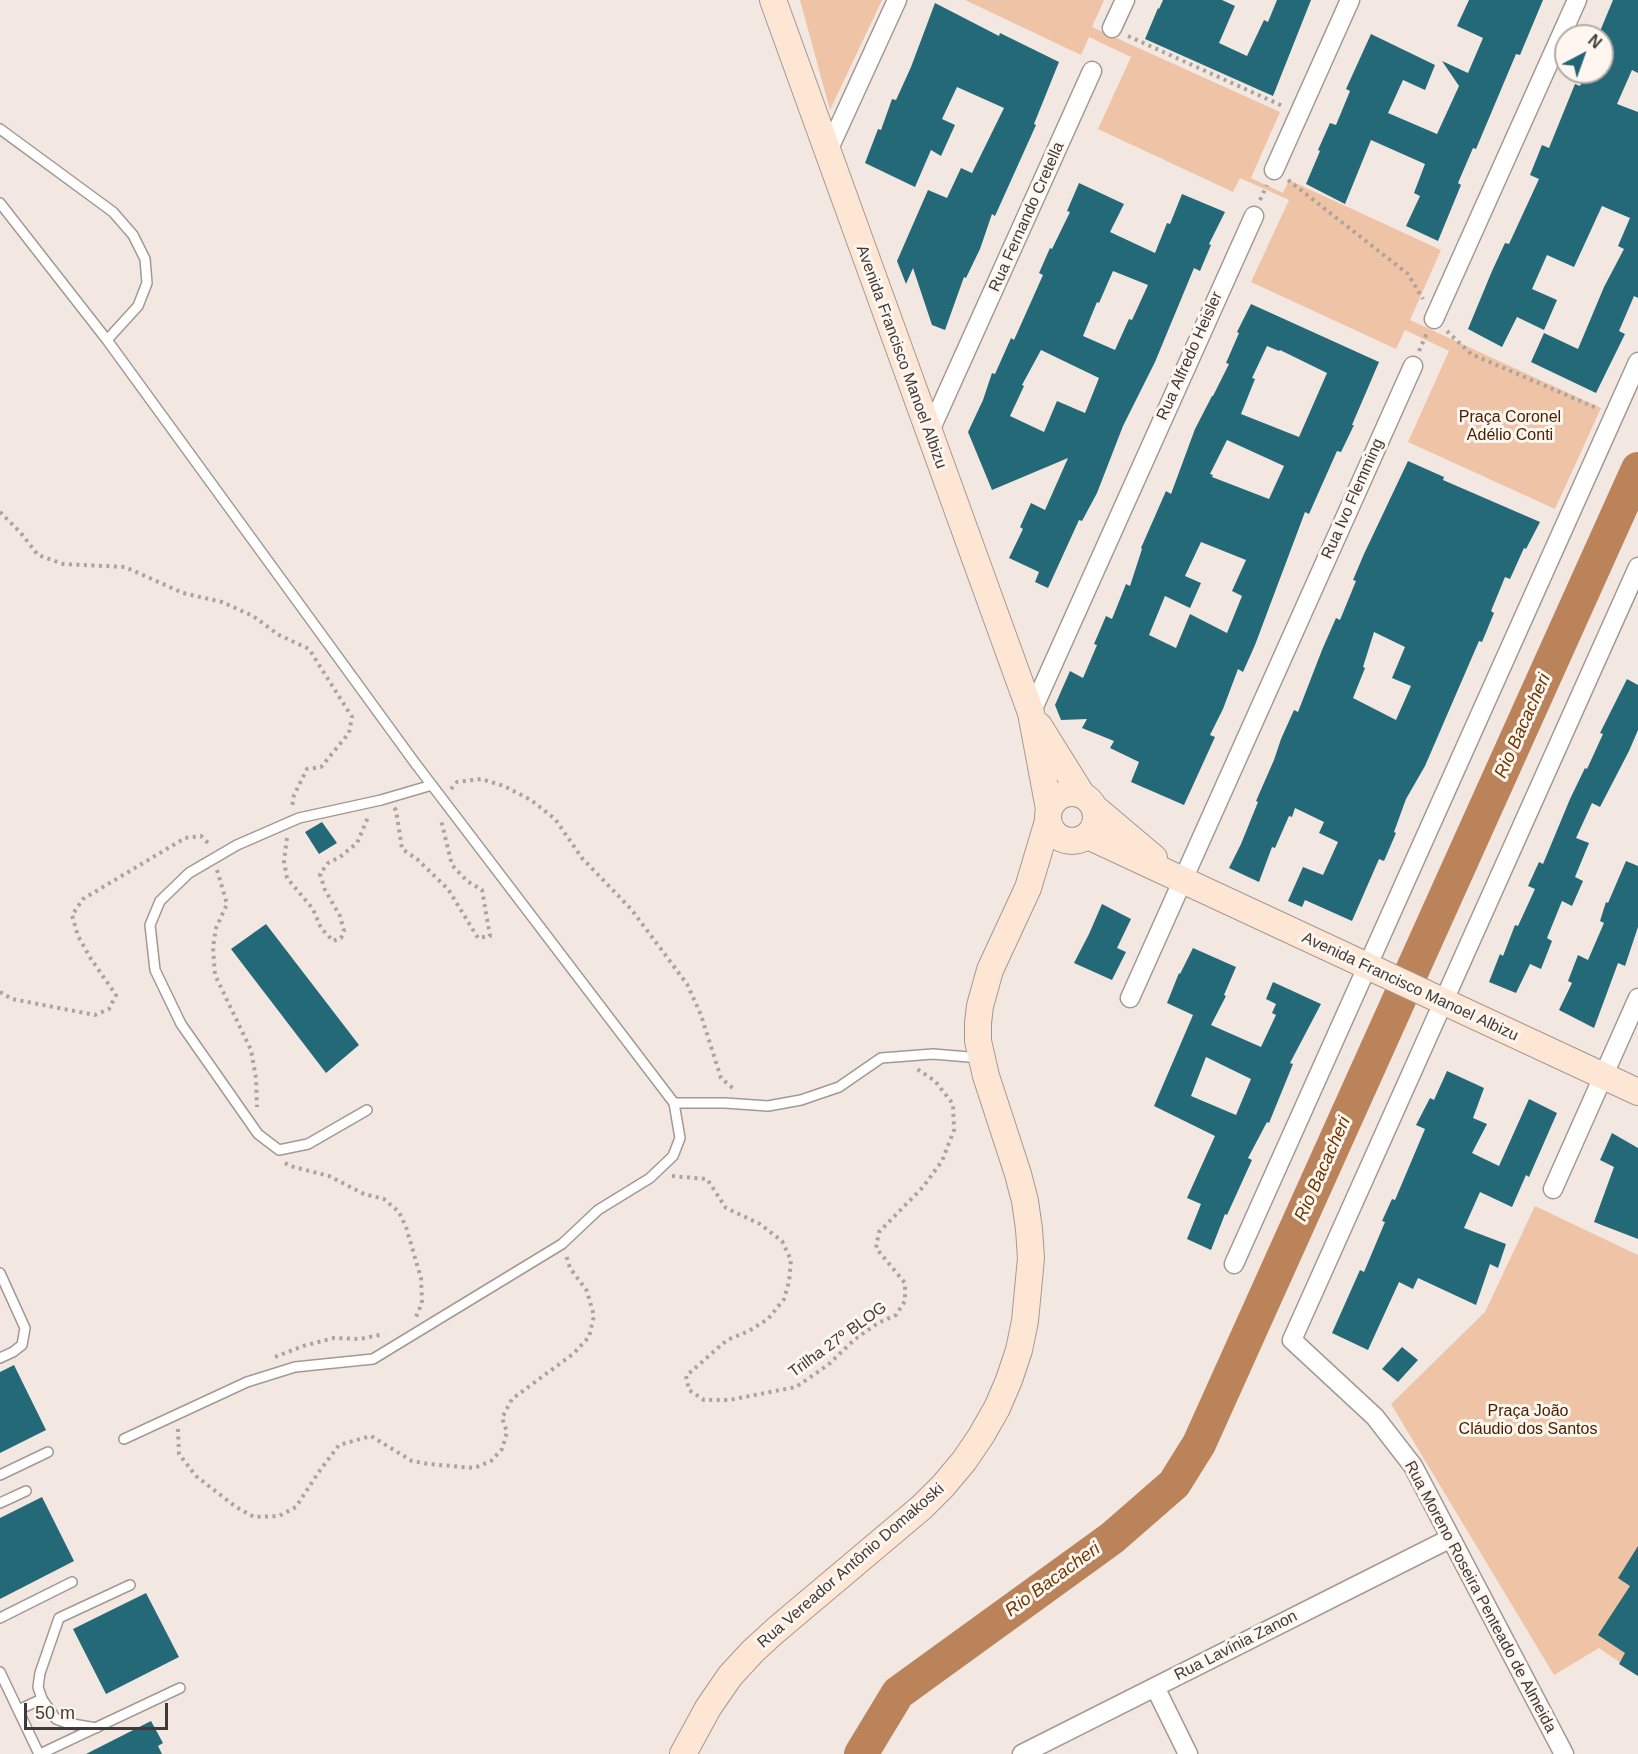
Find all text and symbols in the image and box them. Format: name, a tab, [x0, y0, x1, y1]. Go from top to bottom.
north arrow	[1554, 24, 1614, 84]
text: N	[1585, 31, 1605, 52]
street label: Rua Fernando Cretella	[985, 139, 1069, 295]
street label: Avenida Francisco Manoel Albizu	[852, 243, 950, 471]
street label: Rua Alfredo Heisler	[1153, 289, 1227, 423]
park label: Praça Coronel Adélio Conti	[1459, 408, 1561, 446]
street label: Rua Ivo Flemming	[1318, 436, 1388, 562]
water label: Rio Bacacheri	[1490, 670, 1556, 782]
street label: Avenida Francisco Manoel Albizu	[1299, 928, 1521, 1046]
water label: Rio Bacacheri	[1290, 1113, 1356, 1225]
street label: Trilha 27º BLOG	[785, 1298, 891, 1382]
park label: Praça João Cláudio dos Santos	[1459, 1402, 1597, 1440]
street label: Rua Moreno Roseira Penteado de Almeida	[1400, 1458, 1560, 1736]
street label: Rua Vereador Antônio Domakoski	[754, 1480, 948, 1652]
water label: Rio Bacacheri	[1001, 1538, 1105, 1622]
street label: Rua Lavínia Zanon	[1171, 1607, 1301, 1685]
scale bar	[27, 1691, 171, 1729]
text: 50 m	[35, 1703, 75, 1723]

